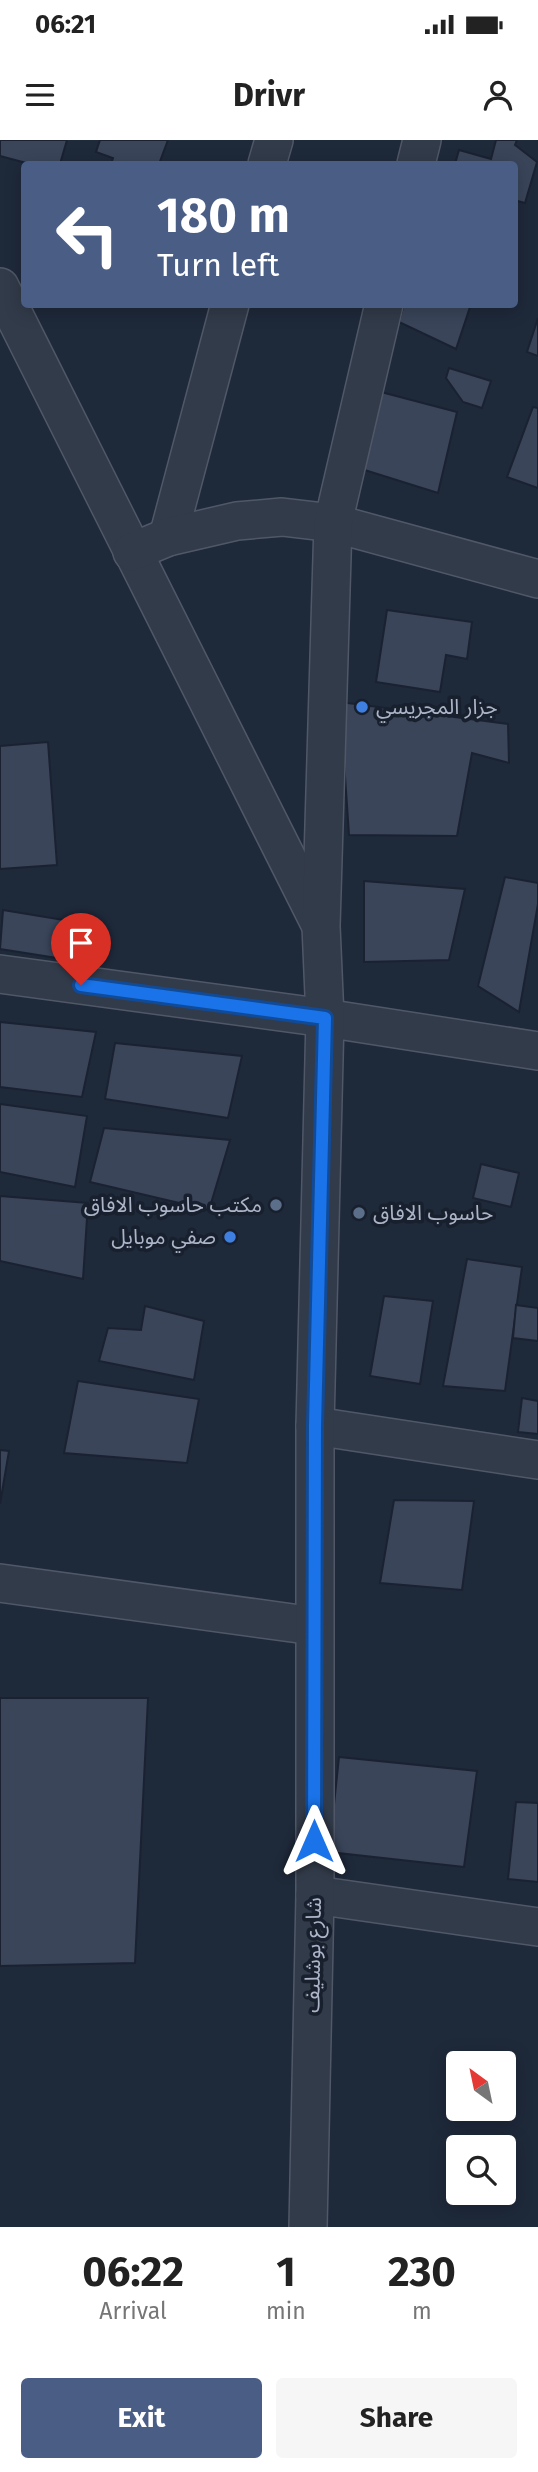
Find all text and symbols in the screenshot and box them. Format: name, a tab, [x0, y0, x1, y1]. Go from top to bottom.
text: 06:21	[35, 9, 96, 40]
icon: menu	[21, 76, 59, 114]
text: Drivr	[233, 76, 305, 114]
icon: person	[479, 76, 517, 114]
text: 180 m	[157, 186, 290, 245]
icon: left	[42, 189, 133, 280]
text: Turn left	[157, 246, 279, 284]
place label: جزار المجريسي	[376, 694, 498, 723]
marker: جزار المجريسي	[354, 699, 370, 715]
pin	[51, 913, 111, 985]
icon: arrive	[62, 924, 100, 962]
place label: مكتب حاسوب الافاق	[84, 1192, 262, 1218]
marker: مكتب حاسوب الافاق	[268, 1197, 284, 1213]
place label: حاسوب الافاق	[373, 1200, 493, 1226]
marker: حاسوب الافاق	[351, 1205, 367, 1221]
place label: صفي موبايل	[111, 1224, 216, 1253]
marker: صفي موبايل	[222, 1229, 238, 1245]
position arrow	[277, 1804, 351, 1878]
street label: شارع بوشليف	[299, 1897, 329, 2013]
north arrow	[446, 2051, 516, 2121]
map controls	[446, 2051, 516, 2205]
button: search	[446, 2135, 516, 2205]
text: 06:22	[82, 2247, 184, 2297]
text: 1	[276, 2247, 296, 2297]
text: 230	[388, 2247, 456, 2297]
text: Arrival	[99, 2297, 167, 2325]
text: min	[266, 2297, 306, 2325]
text: m	[412, 2297, 432, 2325]
button: Exit	[21, 2378, 262, 2458]
button: Share	[276, 2378, 517, 2458]

